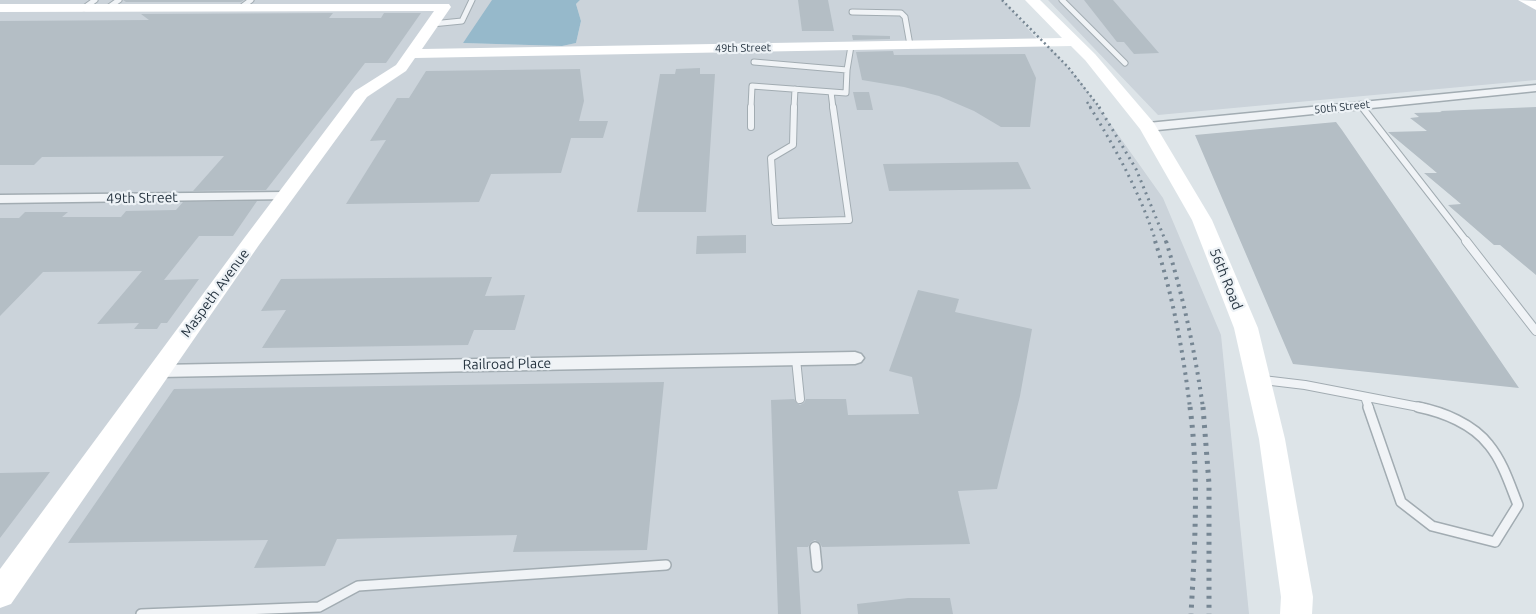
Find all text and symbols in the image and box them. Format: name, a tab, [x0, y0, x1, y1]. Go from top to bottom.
street label: 49th Street	[715, 41, 771, 55]
street label: 50th Street	[1313, 97, 1371, 117]
street label: 49th Street	[106, 189, 178, 207]
street label: Maspeth Avenue	[177, 245, 253, 341]
street label: 56th Road	[1206, 246, 1246, 312]
street label: Railroad Place	[463, 355, 551, 373]

